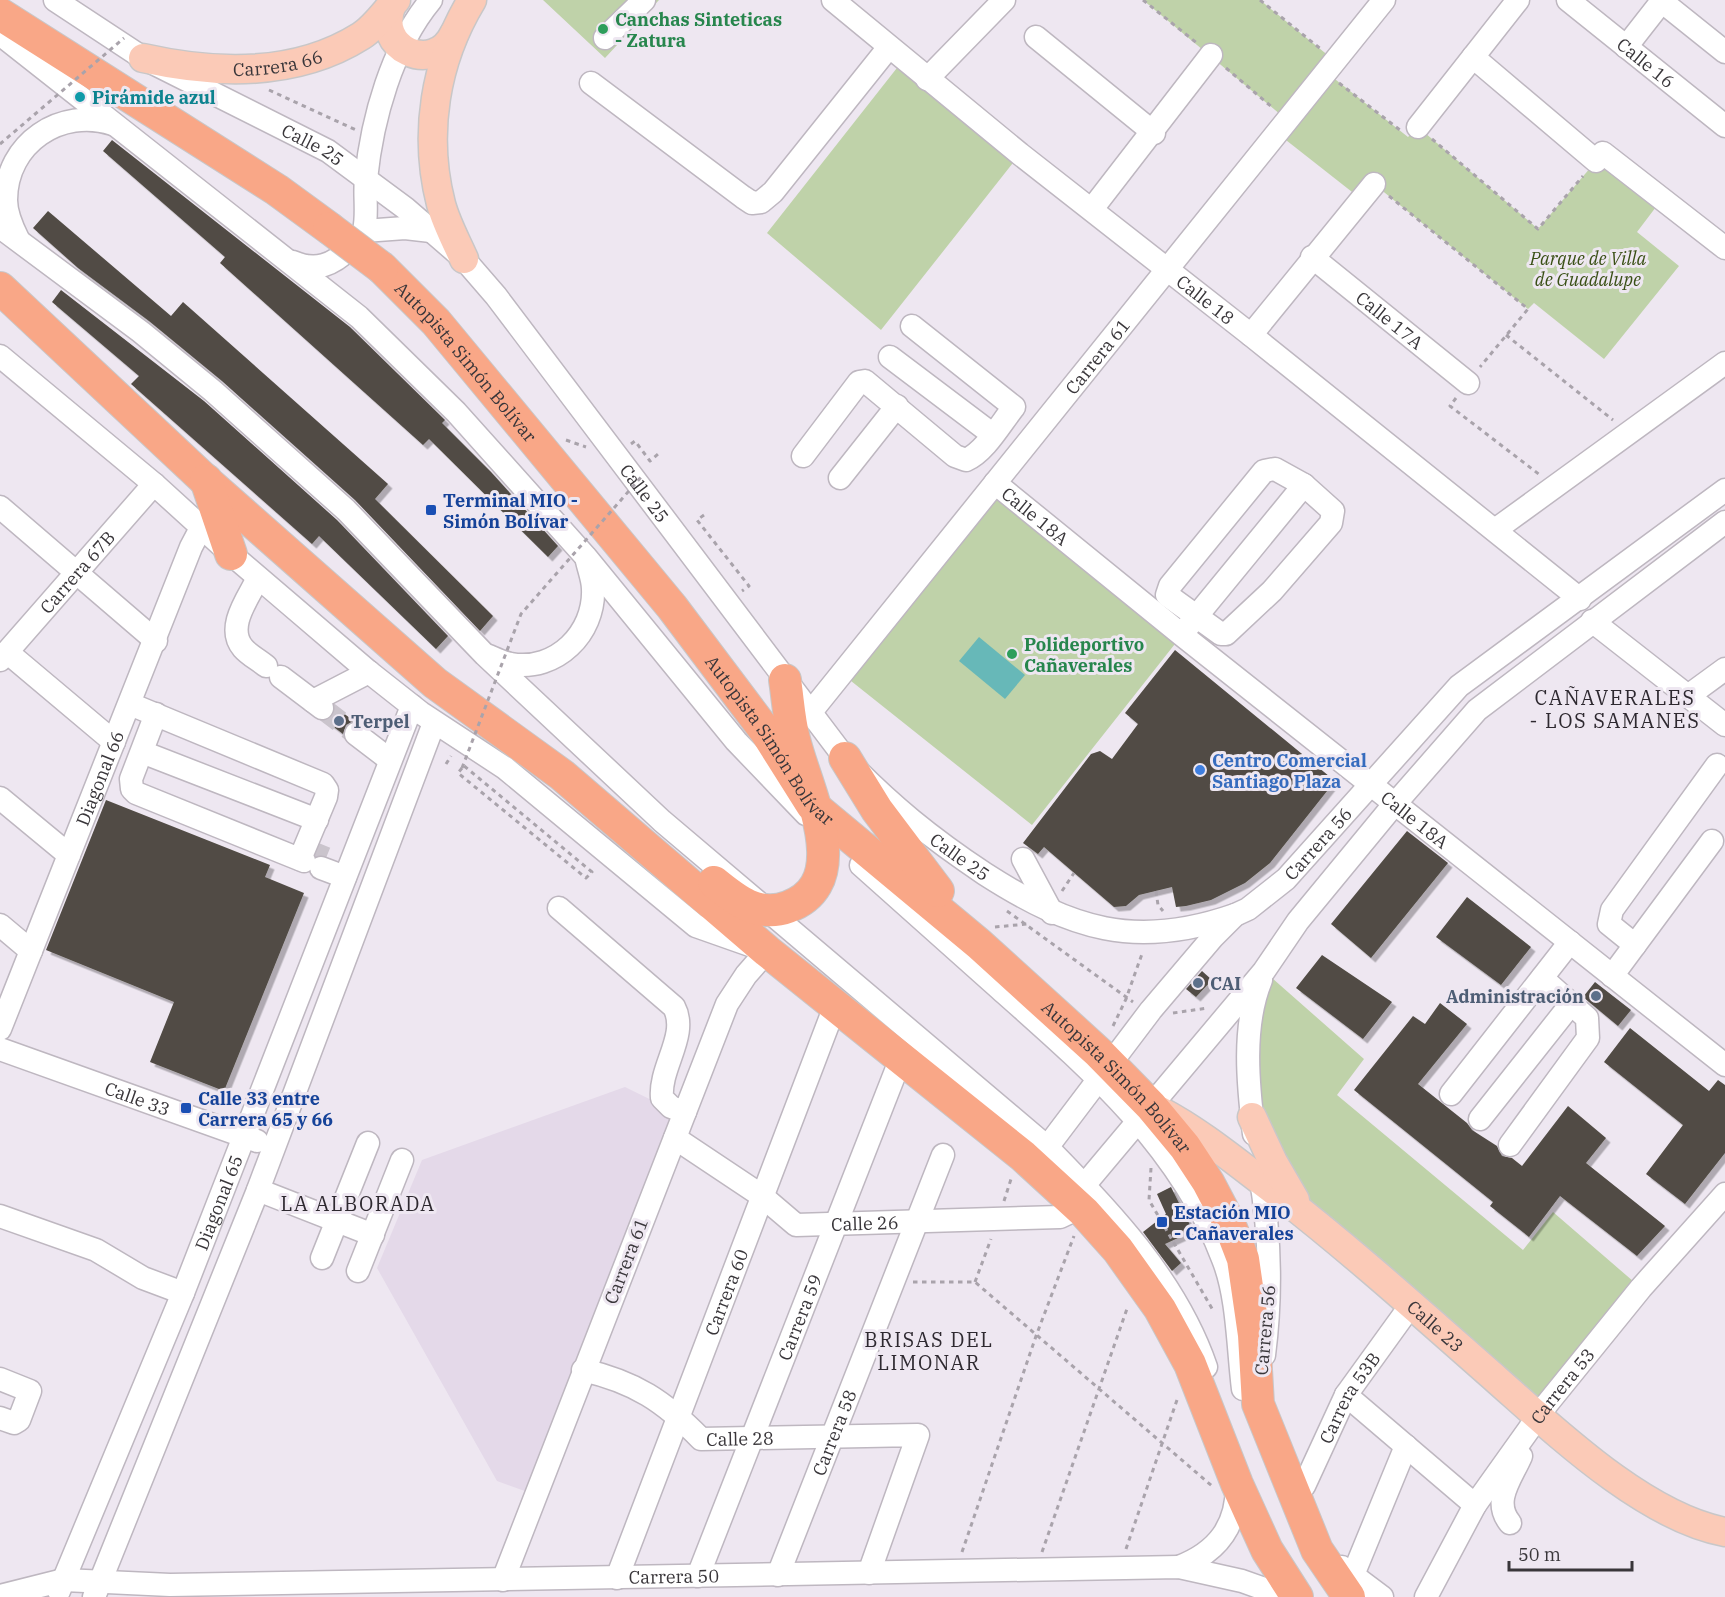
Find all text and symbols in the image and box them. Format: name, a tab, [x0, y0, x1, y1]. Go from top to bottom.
place label: Canchas Sinteticas - Zatura	[615, 8, 782, 52]
marker: Canchas Sinteticas - Zatura	[596, 22, 610, 36]
street label: Calle 16	[1612, 32, 1680, 93]
street label: Carrera 66	[233, 44, 326, 81]
place label: Pirámide azul	[92, 86, 216, 109]
marker: Pirámide azul	[73, 90, 87, 104]
street label: Calle 25	[278, 118, 349, 171]
park label: Parque de Villa de Guadalupe	[1529, 247, 1646, 291]
street label: Calle 18	[1172, 269, 1239, 329]
street label: Autopista Simón Bolívar	[390, 276, 542, 447]
street label: Calle 17A	[1351, 286, 1429, 354]
street label: Carrera 61	[1060, 314, 1135, 399]
street label: Calle 25	[615, 459, 674, 527]
street label: Calle 18A	[997, 482, 1074, 550]
place label: Terminal MIO - Simón Bolívar	[443, 489, 578, 533]
marker: Terminal MIO - Simón Bolívar	[424, 503, 438, 517]
street label: Carrera 67B	[35, 526, 119, 618]
place label: Polideportivo Cañaverales	[1024, 633, 1144, 677]
marker: Polideportivo Cañaverales	[1005, 647, 1019, 661]
street label: Autopista Simón Bolívar	[701, 650, 839, 830]
district label: CAÑAVERALES - LOS SAMANES	[1530, 684, 1700, 734]
place label: Terpel	[351, 710, 410, 733]
marker: Terpel	[332, 714, 346, 728]
street label: Diagonal 66	[70, 727, 129, 829]
place label: Centro Comercial Santiago Plaza	[1212, 749, 1367, 793]
marker: Centro Comercial Santiago Plaza	[1193, 763, 1207, 777]
street label: Calle 18A	[1376, 786, 1454, 854]
street label: Carrera 56	[1279, 802, 1357, 885]
street label: Calle 25	[926, 828, 994, 885]
place label: CAI	[1210, 972, 1241, 995]
marker: CAI	[1191, 976, 1205, 990]
place label: Administración	[1446, 985, 1584, 1008]
marker: Administración	[1589, 989, 1603, 1003]
street label: Autopista Simón Bolívar	[1037, 995, 1197, 1157]
street label: Calle 33	[102, 1076, 173, 1120]
place label: Calle 33 entre Carrera 65 y 66	[198, 1087, 333, 1131]
marker: Calle 33 entre Carrera 65 y 66	[179, 1101, 193, 1115]
street label: Diagonal 65	[189, 1151, 247, 1253]
district label: LA ALBORADA	[281, 1190, 435, 1217]
place label: Estación MIO - Cañaverales	[1174, 1201, 1294, 1245]
street label: Calle 26	[831, 1210, 899, 1235]
street label: Carrera 61	[599, 1215, 653, 1307]
marker: Estación MIO - Cañaverales	[1155, 1215, 1169, 1229]
street label: Carrera 60	[699, 1246, 753, 1338]
street label: Carrera 59	[772, 1271, 827, 1364]
street label: Carrera 56	[1250, 1284, 1280, 1376]
street label: Calle 23	[1403, 1295, 1469, 1357]
district label: BRISAS DEL LIMONAR	[864, 1326, 994, 1376]
street label: Carrera 53	[1525, 1343, 1599, 1428]
street label: Carrera 53B	[1314, 1347, 1385, 1447]
street label: Carrera 58	[807, 1386, 861, 1479]
street label: Calle 28	[706, 1426, 774, 1450]
scale bar	[1509, 1534, 1632, 1572]
text: 50 m	[1518, 1543, 1561, 1566]
street label: Carrera 50	[628, 1564, 719, 1588]

